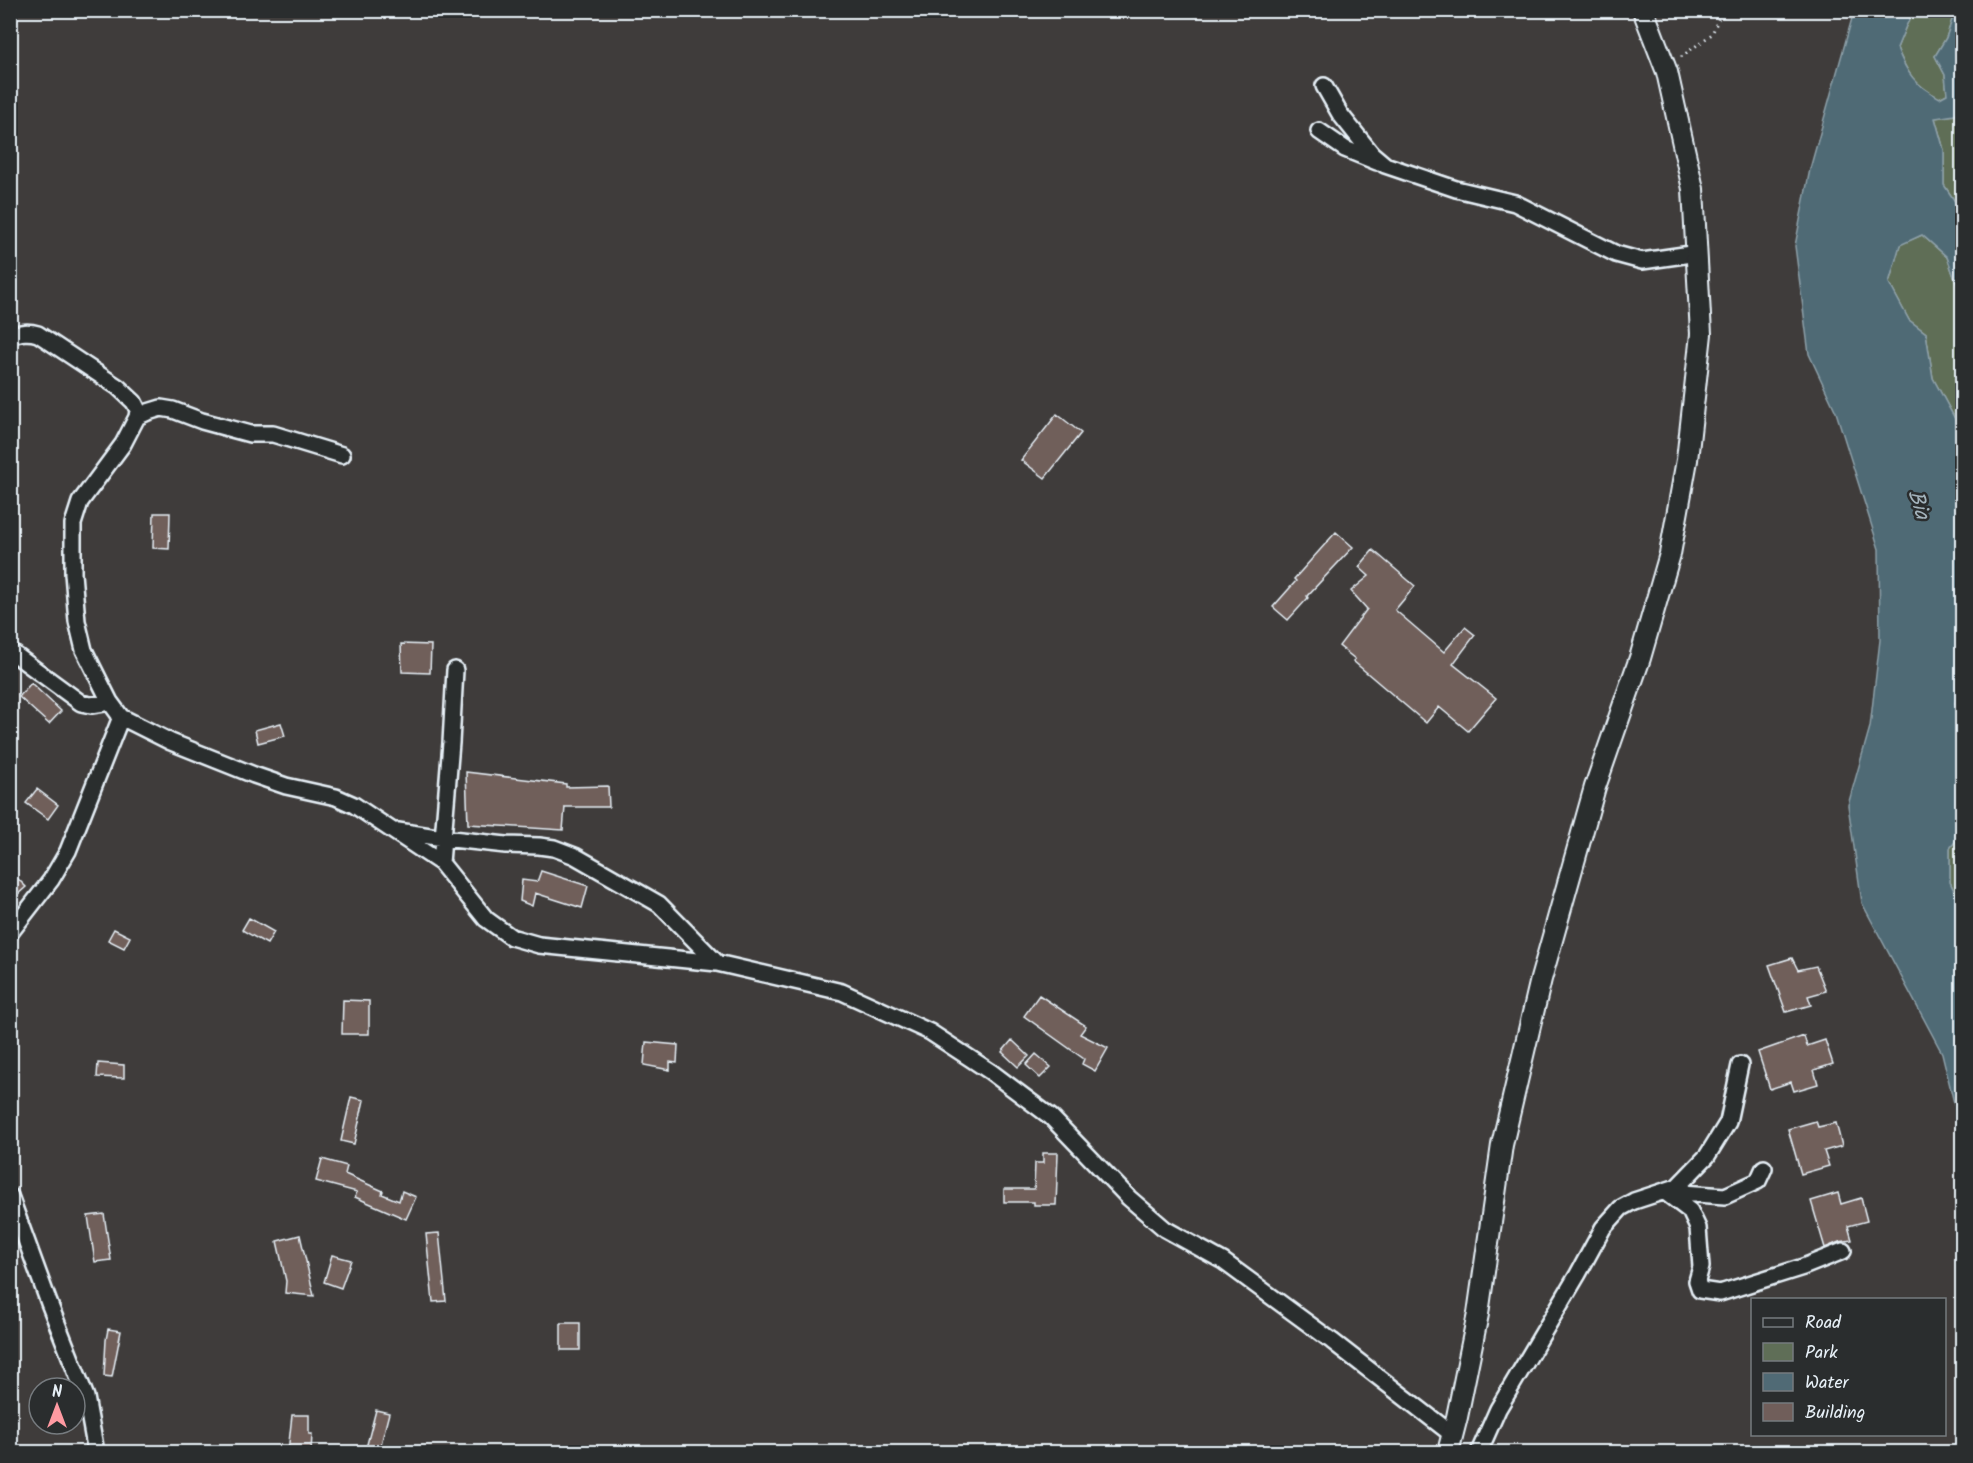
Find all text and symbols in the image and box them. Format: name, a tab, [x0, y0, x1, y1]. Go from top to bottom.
water label: Bia	[1897, 485, 1939, 526]
legend	[1751, 1298, 1946, 1436]
text: Road	[1805, 1309, 1842, 1338]
text: Park	[1805, 1339, 1838, 1368]
text: Water	[1805, 1369, 1850, 1398]
north arrow	[27, 1376, 87, 1436]
text: N	[52, 1380, 62, 1405]
text: Building	[1805, 1399, 1865, 1428]

